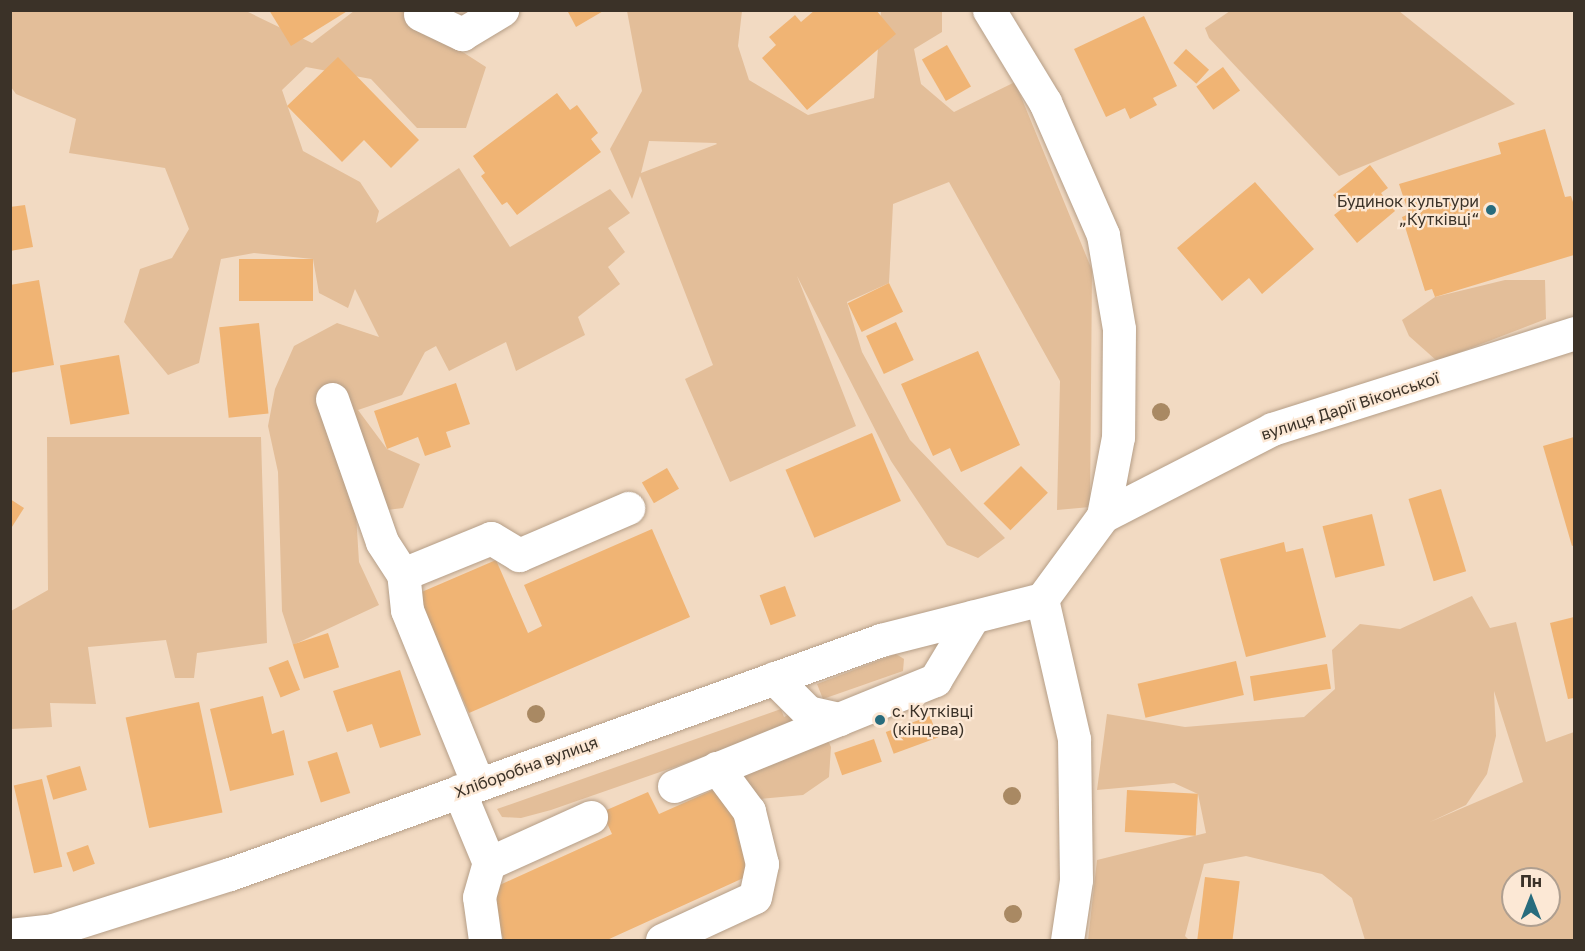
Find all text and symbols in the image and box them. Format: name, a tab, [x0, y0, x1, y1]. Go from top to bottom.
place label: Будинок культури „Кутківці“	[1337, 191, 1479, 229]
marker: Будинок культури „Кутківці“	[1484, 203, 1498, 217]
street label: вулиця Дарії Віконської	[1259, 368, 1441, 444]
place label: с. Кутківці (кінцева)	[892, 701, 974, 739]
marker: с. Кутківці (кінцева)	[873, 713, 887, 727]
street label: Хліборобна вулиця	[452, 732, 600, 802]
north arrow	[1501, 867, 1561, 927]
text: Пн	[1520, 871, 1542, 891]

